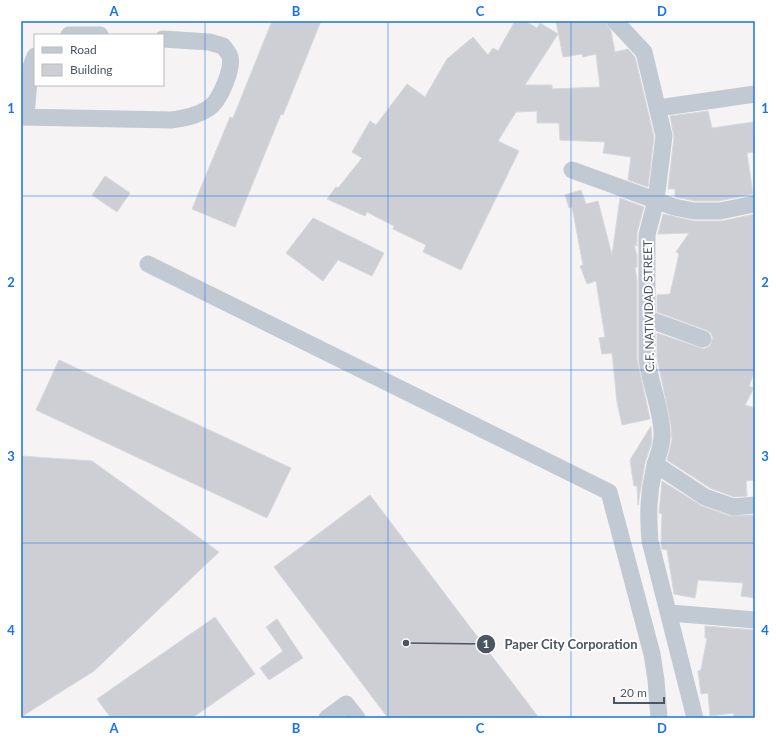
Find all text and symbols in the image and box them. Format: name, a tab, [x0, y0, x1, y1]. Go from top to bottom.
text: A	[108, 3, 119, 19]
text: B	[292, 3, 301, 19]
text: C	[476, 3, 485, 19]
text: D	[657, 3, 667, 19]
legend	[34, 34, 164, 86]
text: Road	[70, 42, 97, 57]
text: Building	[70, 62, 113, 77]
text: 1	[7, 100, 15, 116]
text: 1	[761, 100, 769, 116]
street label: C.F. NATIVIDAD STREET	[640, 240, 657, 372]
text: 2	[7, 274, 15, 290]
text: 2	[761, 274, 769, 290]
text: 3	[7, 448, 15, 464]
text: 3	[761, 448, 769, 464]
text: 4	[7, 622, 15, 638]
text: 4	[761, 622, 769, 638]
callout: Paper City Corporation	[476, 632, 646, 657]
text: 1	[483, 636, 490, 651]
text: Paper City Corporation	[504, 636, 638, 652]
scale bar	[614, 679, 664, 705]
text: 20 m	[620, 685, 647, 700]
text: A	[108, 720, 119, 736]
text: B	[292, 720, 301, 736]
text: C	[476, 720, 485, 736]
text: D	[657, 720, 667, 736]

